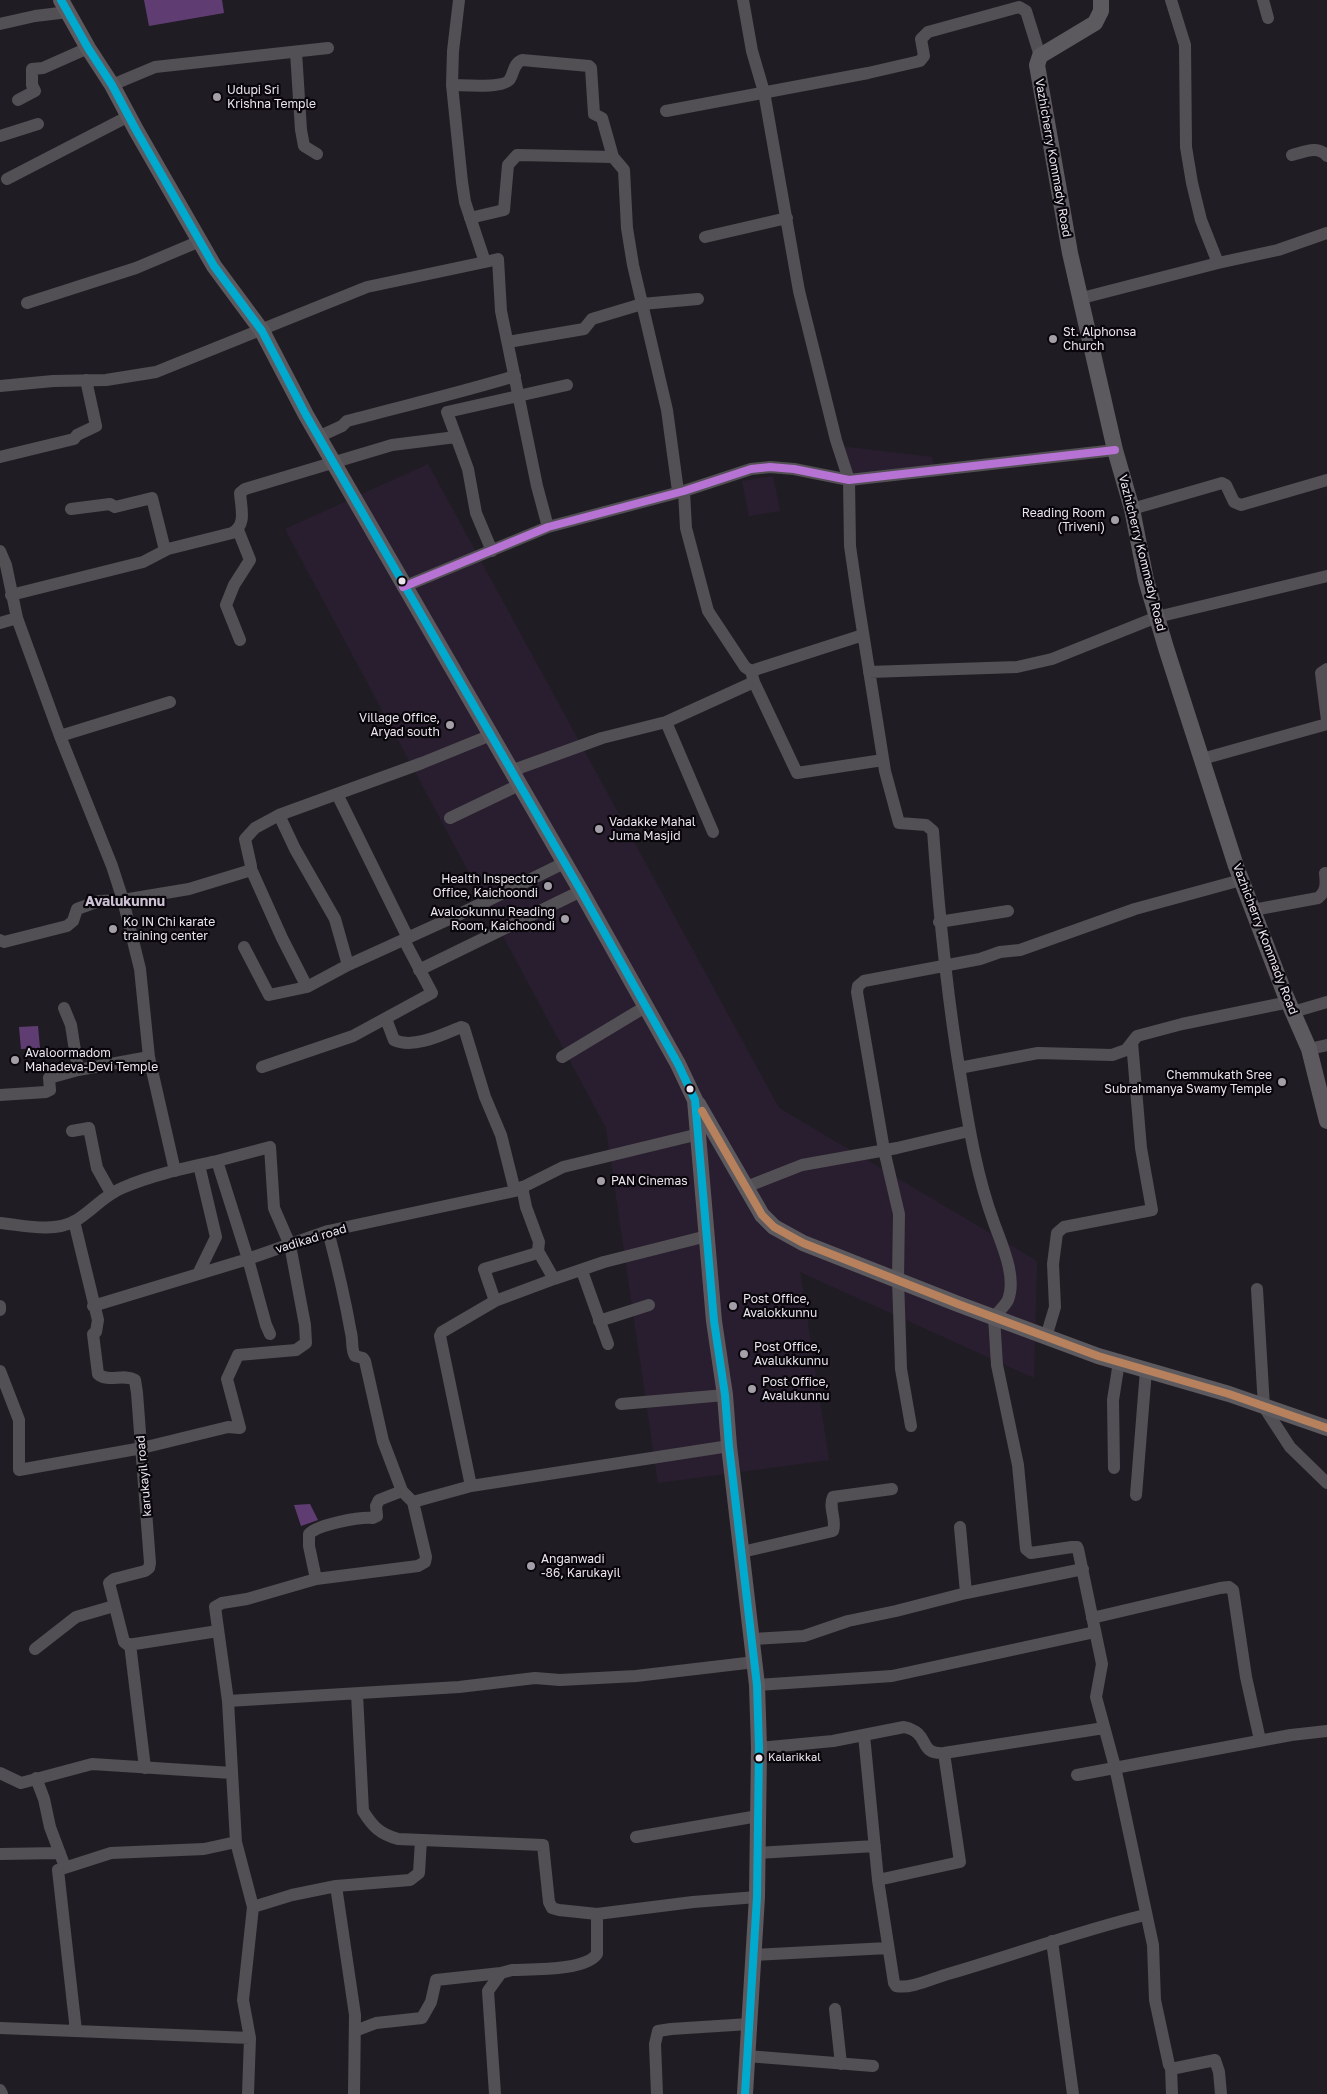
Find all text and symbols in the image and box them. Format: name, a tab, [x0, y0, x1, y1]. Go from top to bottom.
street label: Vazhicherry Kommady Road	[1032, 78, 1074, 238]
place label: Udupi Sri Krishna Temple	[227, 83, 316, 111]
marker: Udupi Sri Krishna Temple	[211, 91, 223, 103]
place label: St. Alphonsa Church	[1063, 325, 1136, 353]
marker: St. Alphonsa Church	[1047, 333, 1059, 345]
street label: Vazhicherry Kommady Road	[1116, 473, 1168, 633]
place label: Reading Room (Triveni)	[1022, 506, 1105, 534]
marker: Reading Room (Triveni)	[1109, 514, 1121, 526]
unlabelled marker	[397, 576, 407, 586]
place label: Village Office, Aryad south	[359, 711, 440, 739]
marker: Village Office, Aryad south	[444, 719, 456, 731]
place label: Vadakke Mahal Juma Masjid	[609, 815, 696, 843]
marker: Vadakke Mahal Juma Masjid	[593, 823, 605, 835]
street label: Vazhicherry Kommady Road	[1229, 861, 1301, 1017]
place label: Health Inspector Office, Kaichoondi	[433, 872, 538, 900]
marker: Health Inspector Office, Kaichoondi	[542, 880, 554, 892]
district label: Avalukunnu	[85, 894, 165, 910]
place label: Avalookunnu Reading Room, Kaichoondi	[430, 905, 555, 933]
marker: Avalookunnu Reading Room, Kaichoondi	[559, 913, 571, 925]
place label: Ko IN Chi karate training center	[123, 915, 215, 943]
marker: Ko IN Chi karate training center	[107, 923, 119, 935]
place label: Avaloormadom Mahadeva-Devi Temple	[25, 1046, 158, 1074]
marker: Avaloormadom Mahadeva-Devi Temple	[9, 1054, 21, 1066]
place label: Chemmukath Sree Subrahmanya Swamy Temple	[1104, 1068, 1272, 1096]
marker: Chemmukath Sree Subrahmanya Swamy Temple	[1276, 1076, 1288, 1088]
unlabelled marker	[685, 1084, 695, 1094]
place label: PAN Cinemas	[611, 1174, 688, 1188]
marker: PAN Cinemas	[595, 1175, 607, 1187]
street label: vadikad road	[274, 1221, 348, 1257]
place label: Post Office, Avalokkunnu	[743, 1292, 817, 1320]
marker: Post Office, Avalokkunnu	[727, 1300, 739, 1312]
place label: Post Office, Avalukkunnu	[754, 1340, 828, 1368]
marker: Post Office, Avalukkunnu	[738, 1348, 750, 1360]
place label: Post Office, Avalukunnu	[762, 1375, 830, 1403]
marker: Post Office, Avalukunnu	[746, 1383, 758, 1395]
street label: karukayil road	[133, 1435, 155, 1517]
place label: Anganwadi -86, Karukayil	[541, 1552, 621, 1580]
marker: Anganwadi -86, Karukayil	[525, 1560, 537, 1572]
place label: Kalarikkal	[768, 1751, 821, 1765]
marker: Kalarikkal	[754, 1753, 764, 1763]

